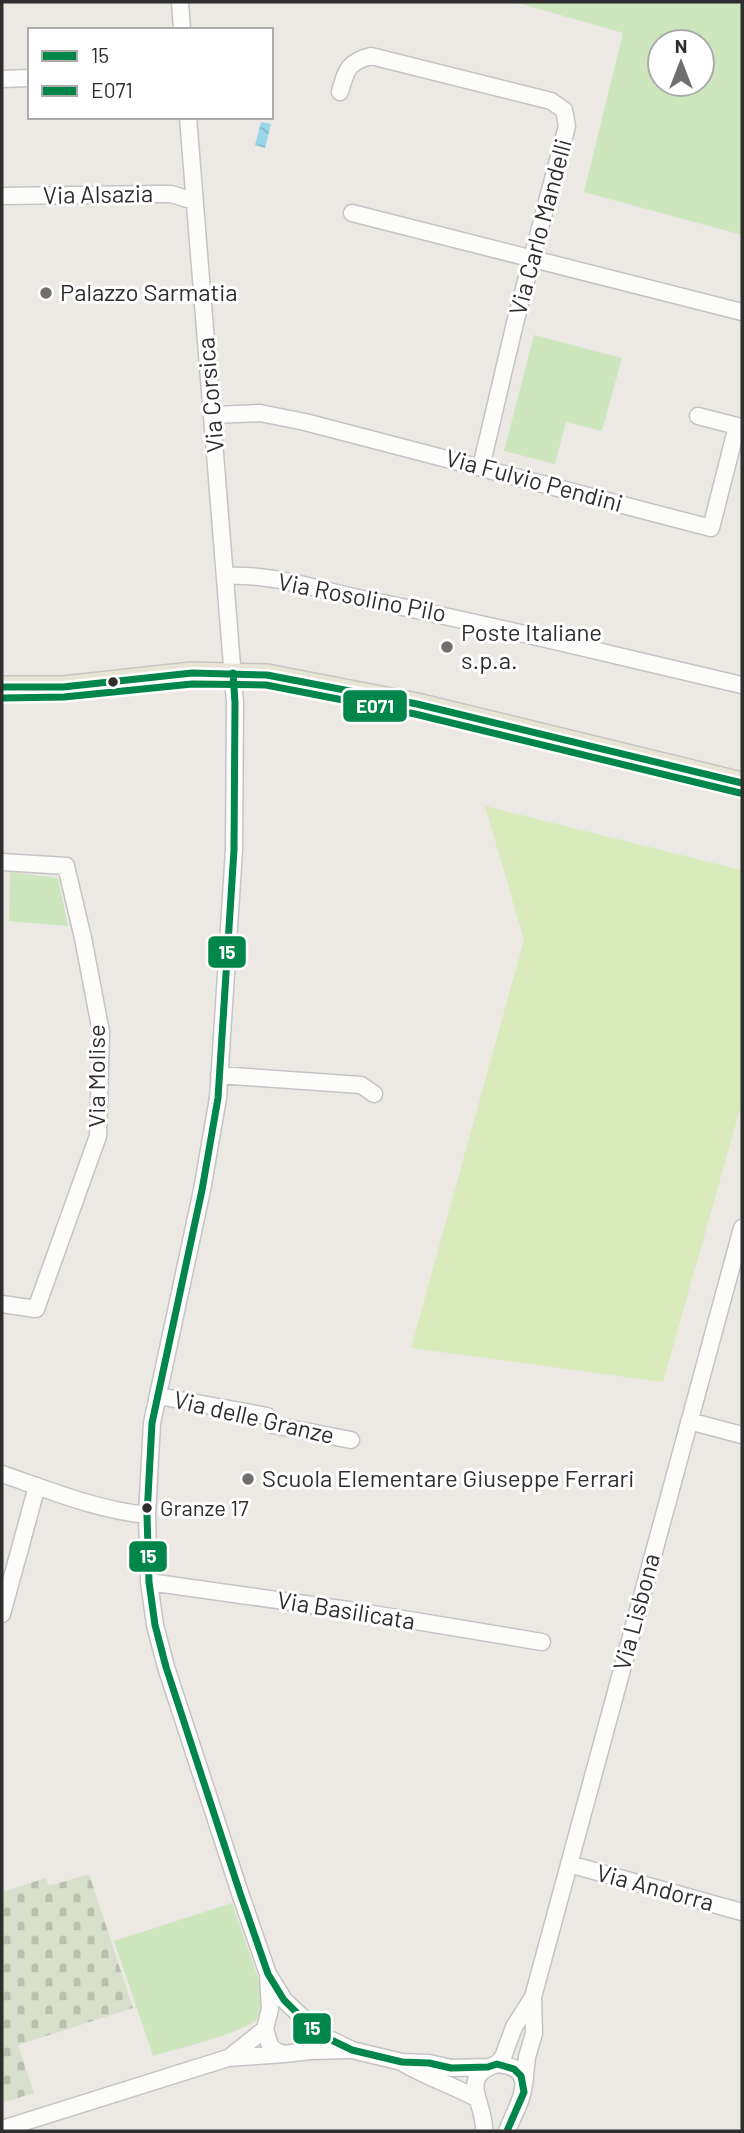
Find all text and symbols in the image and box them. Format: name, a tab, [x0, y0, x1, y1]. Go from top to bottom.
legend	[28, 28, 273, 119]
north arrow	[646, 28, 716, 98]
text: N	[675, 34, 687, 57]
text: 15	[91, 42, 109, 67]
text: E071	[91, 77, 133, 102]
street label: Via Carlo Mandelli	[502, 135, 577, 318]
street label: Via Alsazia	[43, 178, 153, 209]
place label: Palazzo Sarmatia	[60, 277, 238, 306]
marker: Palazzo Sarmatia	[38, 285, 54, 301]
street label: Via Corsica	[190, 336, 229, 454]
street label: Via Fulvio Pendini	[443, 442, 626, 517]
street label: Via Rosolino Pilo	[276, 566, 449, 627]
place label: Poste Italiane s.p.a.	[461, 617, 602, 674]
marker: Poste Italiane s.p.a.	[439, 639, 455, 655]
unlabelled marker	[106, 675, 120, 689]
line badge: E071	[342, 689, 408, 723]
text: E071	[356, 694, 394, 717]
line badge: 15	[207, 935, 247, 969]
text: 15	[219, 940, 235, 963]
street label: Via Molise	[81, 1024, 110, 1128]
street label: Via delle Granze	[171, 1384, 337, 1449]
place label: Scuola Elementare Giuseppe Ferrari	[262, 1463, 634, 1492]
marker: Scuola Elementare Giuseppe Ferrari	[240, 1471, 256, 1487]
place label: Granze 17	[160, 1494, 249, 1520]
marker: Granze 17	[140, 1501, 154, 1515]
line badge: 15	[128, 1540, 168, 1573]
text: 15	[140, 1544, 156, 1567]
street label: Via Lisbona	[606, 1550, 665, 1673]
street label: Via Basilicata	[275, 1584, 417, 1635]
street label: Via Andorra	[593, 1857, 717, 1916]
line badge: 15	[292, 2012, 332, 2045]
text: 15	[304, 2016, 320, 2039]

